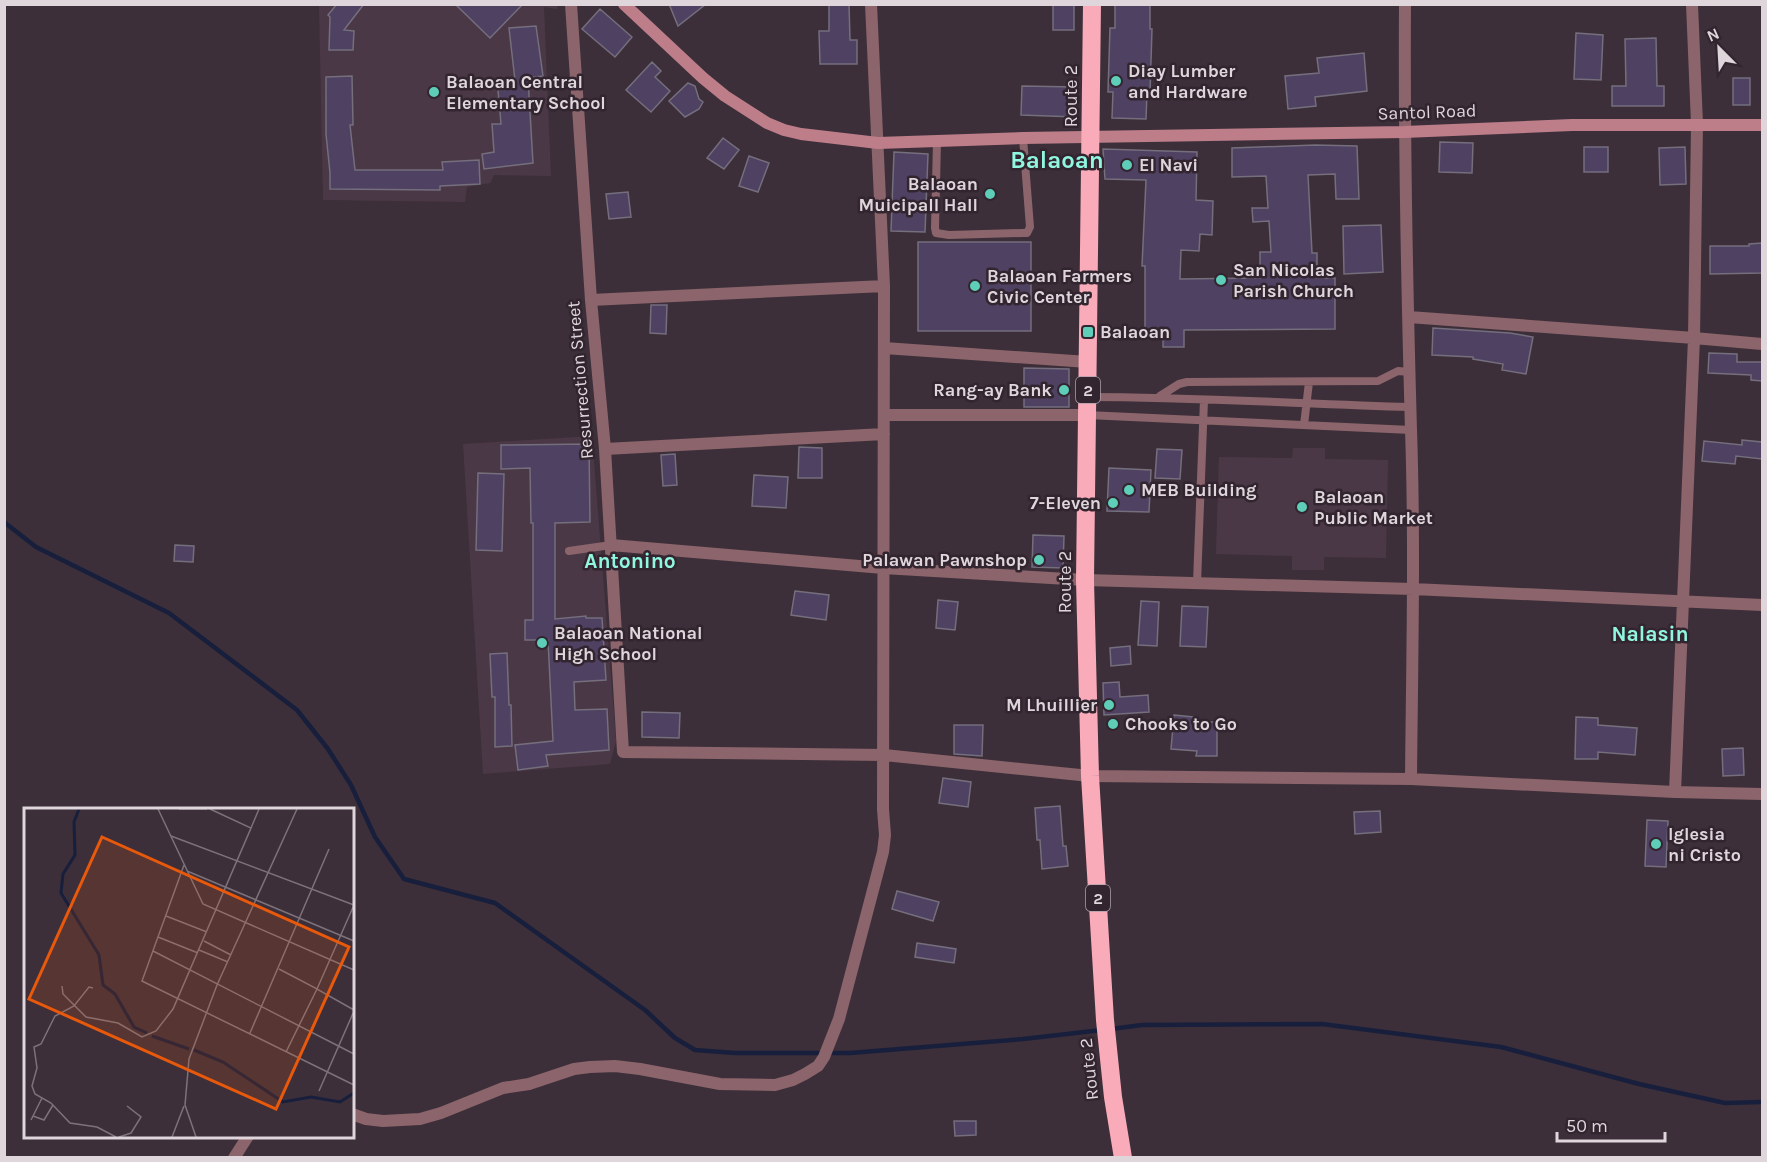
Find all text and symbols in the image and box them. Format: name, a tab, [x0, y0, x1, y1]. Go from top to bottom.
north arrow	[1689, 18, 1749, 78]
text: N	[1704, 24, 1722, 46]
place label: Diay Lumber and Hardware	[1128, 60, 1247, 103]
street label: Route 2	[1060, 65, 1082, 127]
place label: Balaoan Central Elementary School	[446, 71, 606, 114]
marker: Diay Lumber and Hardware	[1109, 74, 1123, 88]
marker: Balaoan Central Elementary School	[427, 85, 441, 99]
street label: Santol Road	[1377, 99, 1477, 125]
district label: Balaoan	[1010, 146, 1104, 174]
place label: El Navi	[1139, 154, 1198, 176]
marker: El Navi	[1120, 158, 1134, 172]
place label: Balaoan Muicipall Hall	[858, 173, 978, 216]
marker: Balaoan Muicipall Hall	[983, 187, 997, 201]
place label: San Nicolas Parish Church	[1233, 259, 1354, 302]
place label: Balaoan Farmers Civic Center	[987, 265, 1132, 308]
marker: San Nicolas Parish Church	[1214, 273, 1228, 287]
marker: Balaoan Farmers Civic Center	[968, 279, 982, 293]
street label: Resurrection Street	[562, 300, 598, 460]
place label: Balaoan	[1100, 321, 1170, 343]
marker: Balaoan	[1081, 325, 1095, 339]
road number: 2	[1076, 377, 1100, 403]
place label: Rang-ay Bank	[933, 379, 1052, 401]
marker: Rang-ay Bank	[1057, 383, 1071, 397]
place label: MEB Building	[1141, 479, 1257, 501]
marker: MEB Building	[1122, 483, 1136, 497]
place label: Balaoan Public Market	[1314, 486, 1433, 529]
place label: 7-Eleven	[1030, 492, 1101, 514]
marker: 7-Eleven	[1106, 496, 1120, 510]
marker: Balaoan Public Market	[1295, 500, 1309, 514]
district label: Antonino	[584, 549, 676, 573]
place label: Palawan Pawnshop	[862, 549, 1027, 571]
street label: Route 2	[1054, 551, 1076, 613]
marker: Palawan Pawnshop	[1032, 553, 1046, 567]
place label: Balaoan National High School	[554, 622, 703, 665]
district label: Nalasin	[1611, 622, 1689, 646]
marker: Balaoan National High School	[535, 636, 549, 650]
place label: M Lhuillier	[1006, 694, 1097, 716]
marker: M Lhuillier	[1102, 698, 1116, 712]
place label: Chooks to Go	[1125, 713, 1237, 735]
marker: Chooks to Go	[1106, 717, 1120, 731]
inset map	[24, 808, 354, 1138]
place label: Iglesia ni Cristo	[1668, 823, 1741, 866]
marker: Iglesia ni Cristo	[1649, 837, 1663, 851]
road number: 2	[1086, 885, 1110, 911]
street label: Route 2	[1075, 1037, 1103, 1101]
scale bar	[1557, 1105, 1665, 1143]
text: 50 m	[1566, 1115, 1608, 1137]

